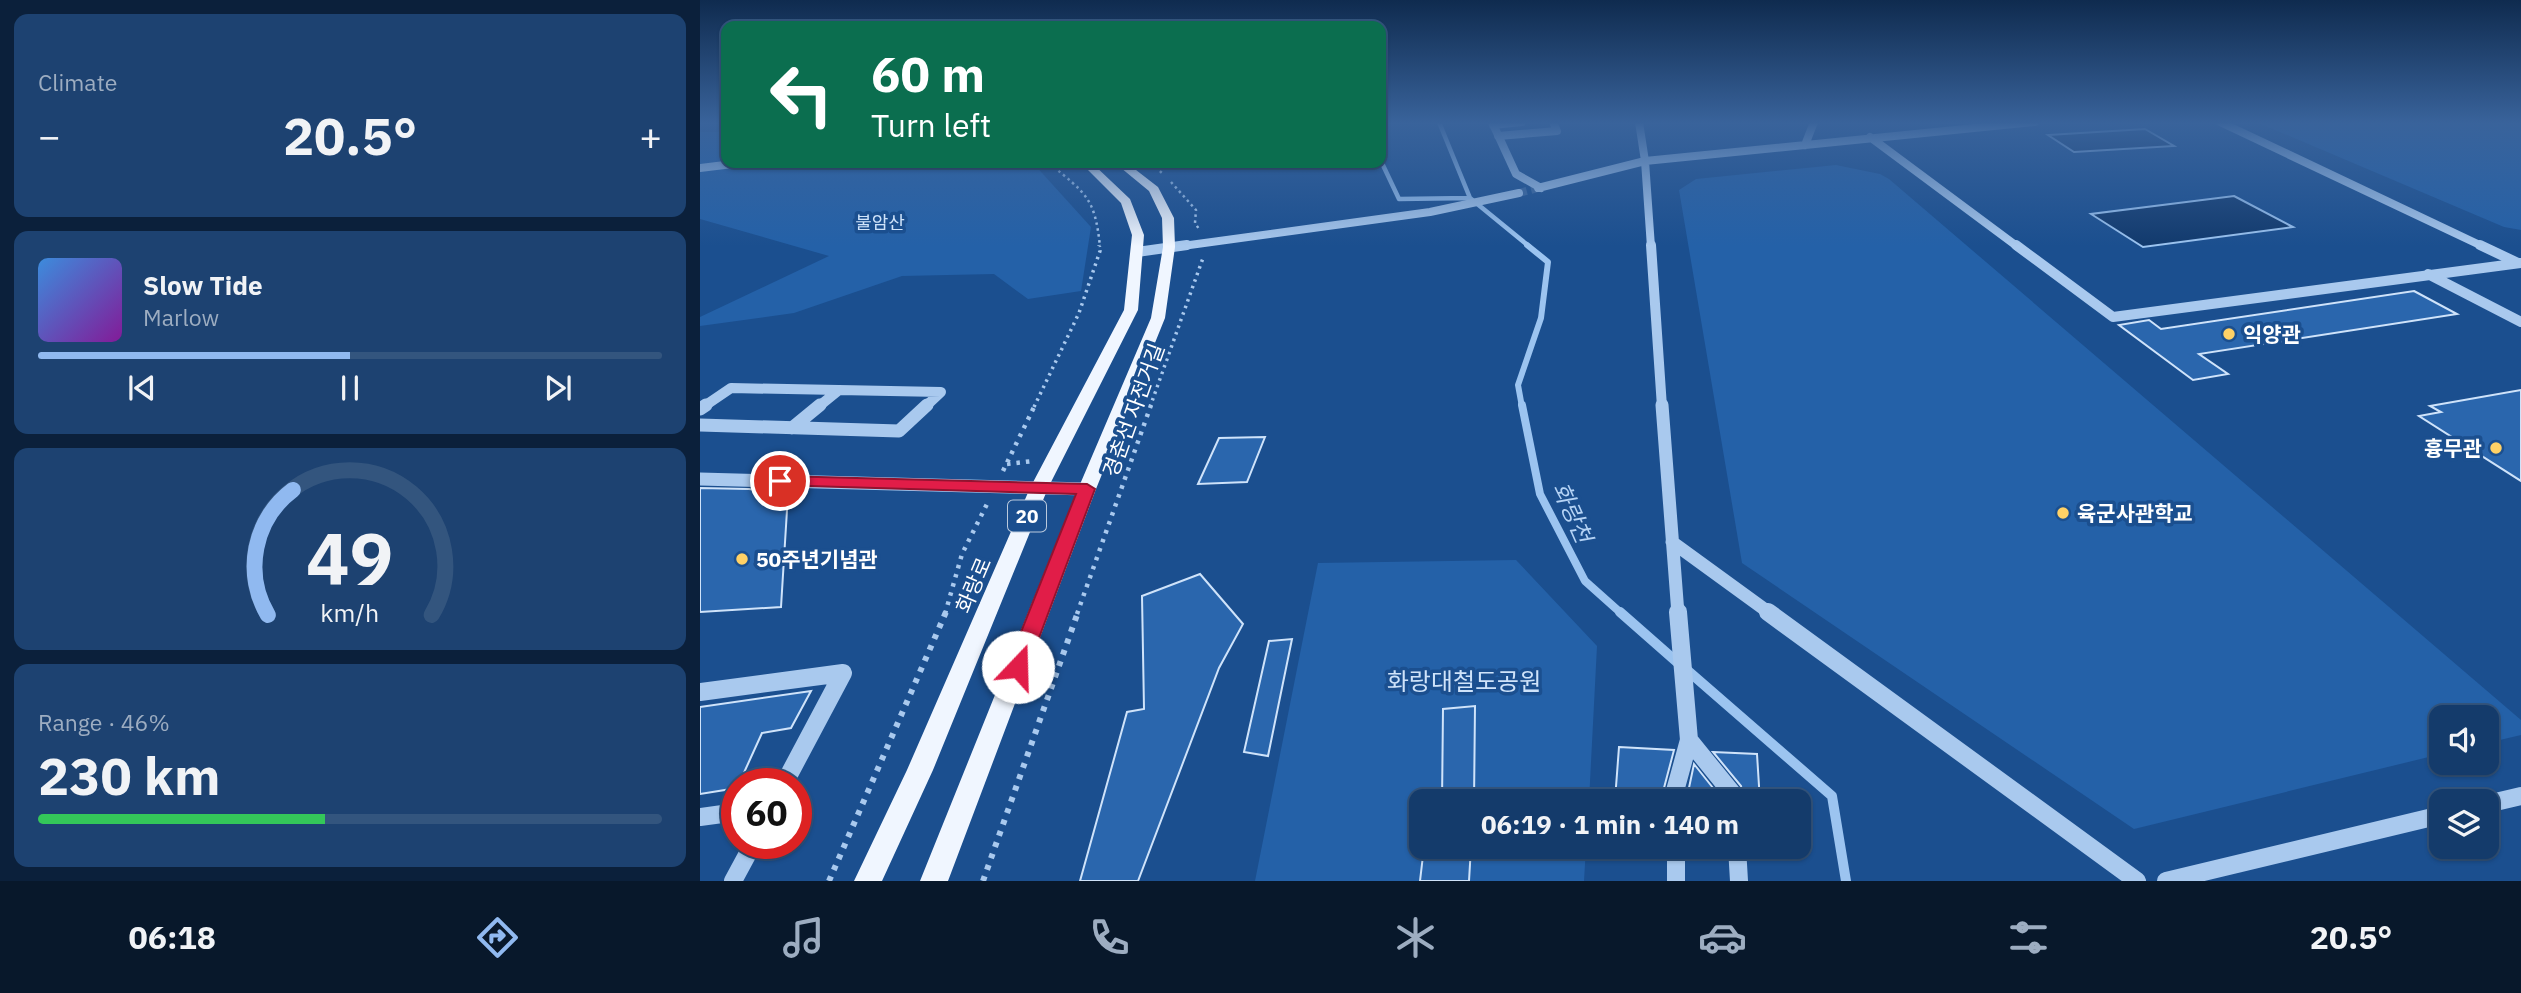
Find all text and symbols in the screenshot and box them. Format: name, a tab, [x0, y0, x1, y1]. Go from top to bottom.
text: 60 m	[871, 42, 985, 105]
icon: left	[756, 49, 847, 140]
text: Climate	[38, 67, 117, 97]
text: 20.5°	[283, 102, 417, 169]
text: Turn left	[871, 104, 991, 146]
text: −	[38, 111, 61, 160]
text: +	[639, 111, 662, 160]
park label: 불암산	[855, 211, 905, 234]
text: Slow Tide	[143, 268, 263, 302]
text: Marlow	[143, 302, 219, 332]
place label: 익양관	[2243, 320, 2301, 348]
marker: 익양관	[2221, 326, 2237, 342]
street label: 경춘선 자전거길	[1096, 339, 1170, 481]
icon: previous	[123, 369, 161, 407]
icon: pause	[331, 369, 369, 407]
icon: next	[539, 369, 577, 407]
place label: 흉무관	[2424, 434, 2482, 462]
marker: 흉무관	[2488, 440, 2504, 456]
pin	[750, 451, 810, 511]
icon: arrive	[761, 462, 799, 500]
water label: 화랑천	[1546, 477, 1601, 550]
place label: 육군사관학교	[2077, 499, 2193, 527]
road number: 20	[1008, 500, 1046, 531]
marker: 육군사관학교	[2055, 505, 2071, 521]
text: 49	[306, 510, 394, 605]
place label: 50주년기념관	[756, 545, 878, 573]
marker: 50주년기념관	[734, 551, 750, 567]
street label: 화랑로	[949, 553, 997, 617]
text: km/h	[321, 596, 379, 629]
position arrow	[981, 630, 1055, 704]
park label: 화랑대철도공원	[1387, 665, 1541, 697]
map controls	[2429, 705, 2499, 859]
button: sound	[2429, 705, 2499, 775]
text: Range · 46%	[38, 707, 170, 737]
text: 230 km	[38, 742, 220, 809]
speed limit sign: 60	[721, 768, 812, 859]
button: layers	[2429, 789, 2499, 859]
text: 06:19 · 1 min · 140 m	[1481, 807, 1739, 841]
icon: directions	[473, 913, 522, 962]
icon: music	[779, 913, 828, 962]
icon: phone	[1085, 913, 1134, 962]
icon: climate	[1391, 913, 1440, 962]
icon: car	[1698, 913, 1747, 962]
icon: filters	[2004, 913, 2053, 962]
text: 06:18	[129, 916, 216, 958]
text: 20.5°	[2310, 916, 2392, 958]

